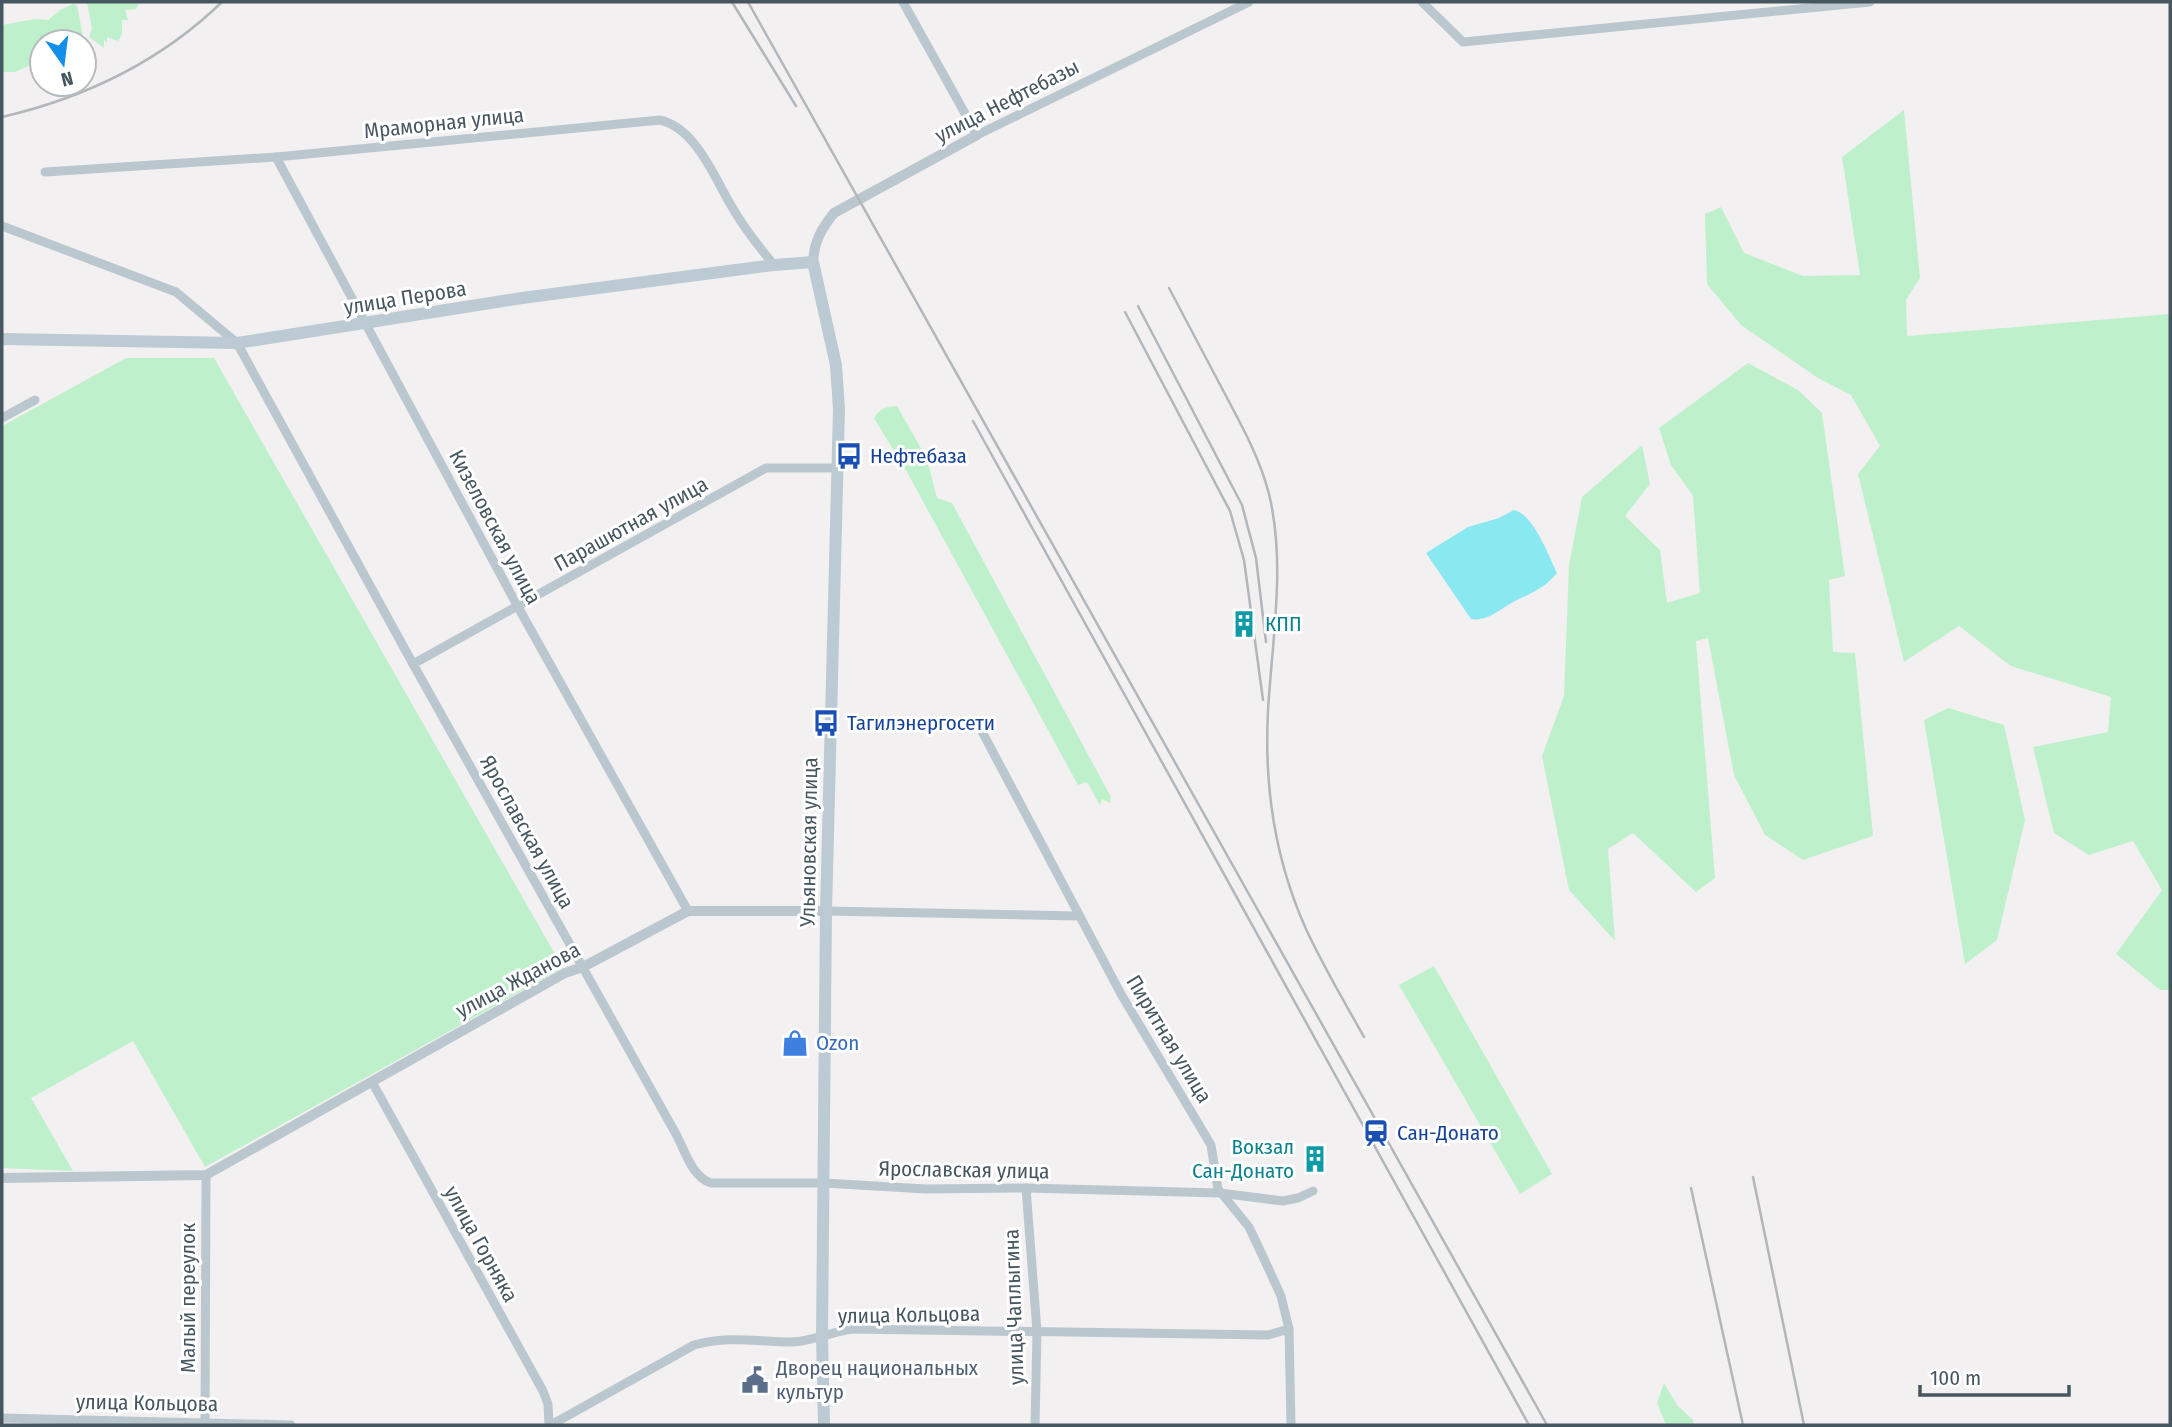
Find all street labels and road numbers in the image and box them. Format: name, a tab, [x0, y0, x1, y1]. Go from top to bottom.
street label: улица Нефтебазы	[931, 53, 1083, 149]
street label: Мраморная улица	[363, 102, 525, 144]
street label: улица Перова	[342, 276, 468, 320]
street label: Кизеловская улица	[443, 445, 547, 609]
street label: Парашютная улица	[550, 471, 712, 577]
street label: Ярославская улица	[474, 751, 580, 913]
street label: Ульяновская улица	[795, 757, 823, 928]
street label: улица Жданова	[451, 936, 585, 1024]
street label: Пиритная улица	[1121, 970, 1217, 1108]
street label: Ярославская улица	[878, 1156, 1050, 1184]
street label: улица Горняка	[438, 1181, 524, 1307]
street label: Малый переулок	[175, 1223, 201, 1373]
street label: улица Чаплыгина	[998, 1229, 1030, 1385]
street label: улица Кольцова	[838, 1301, 980, 1329]
street label: улица Кольцова	[76, 1389, 218, 1417]

